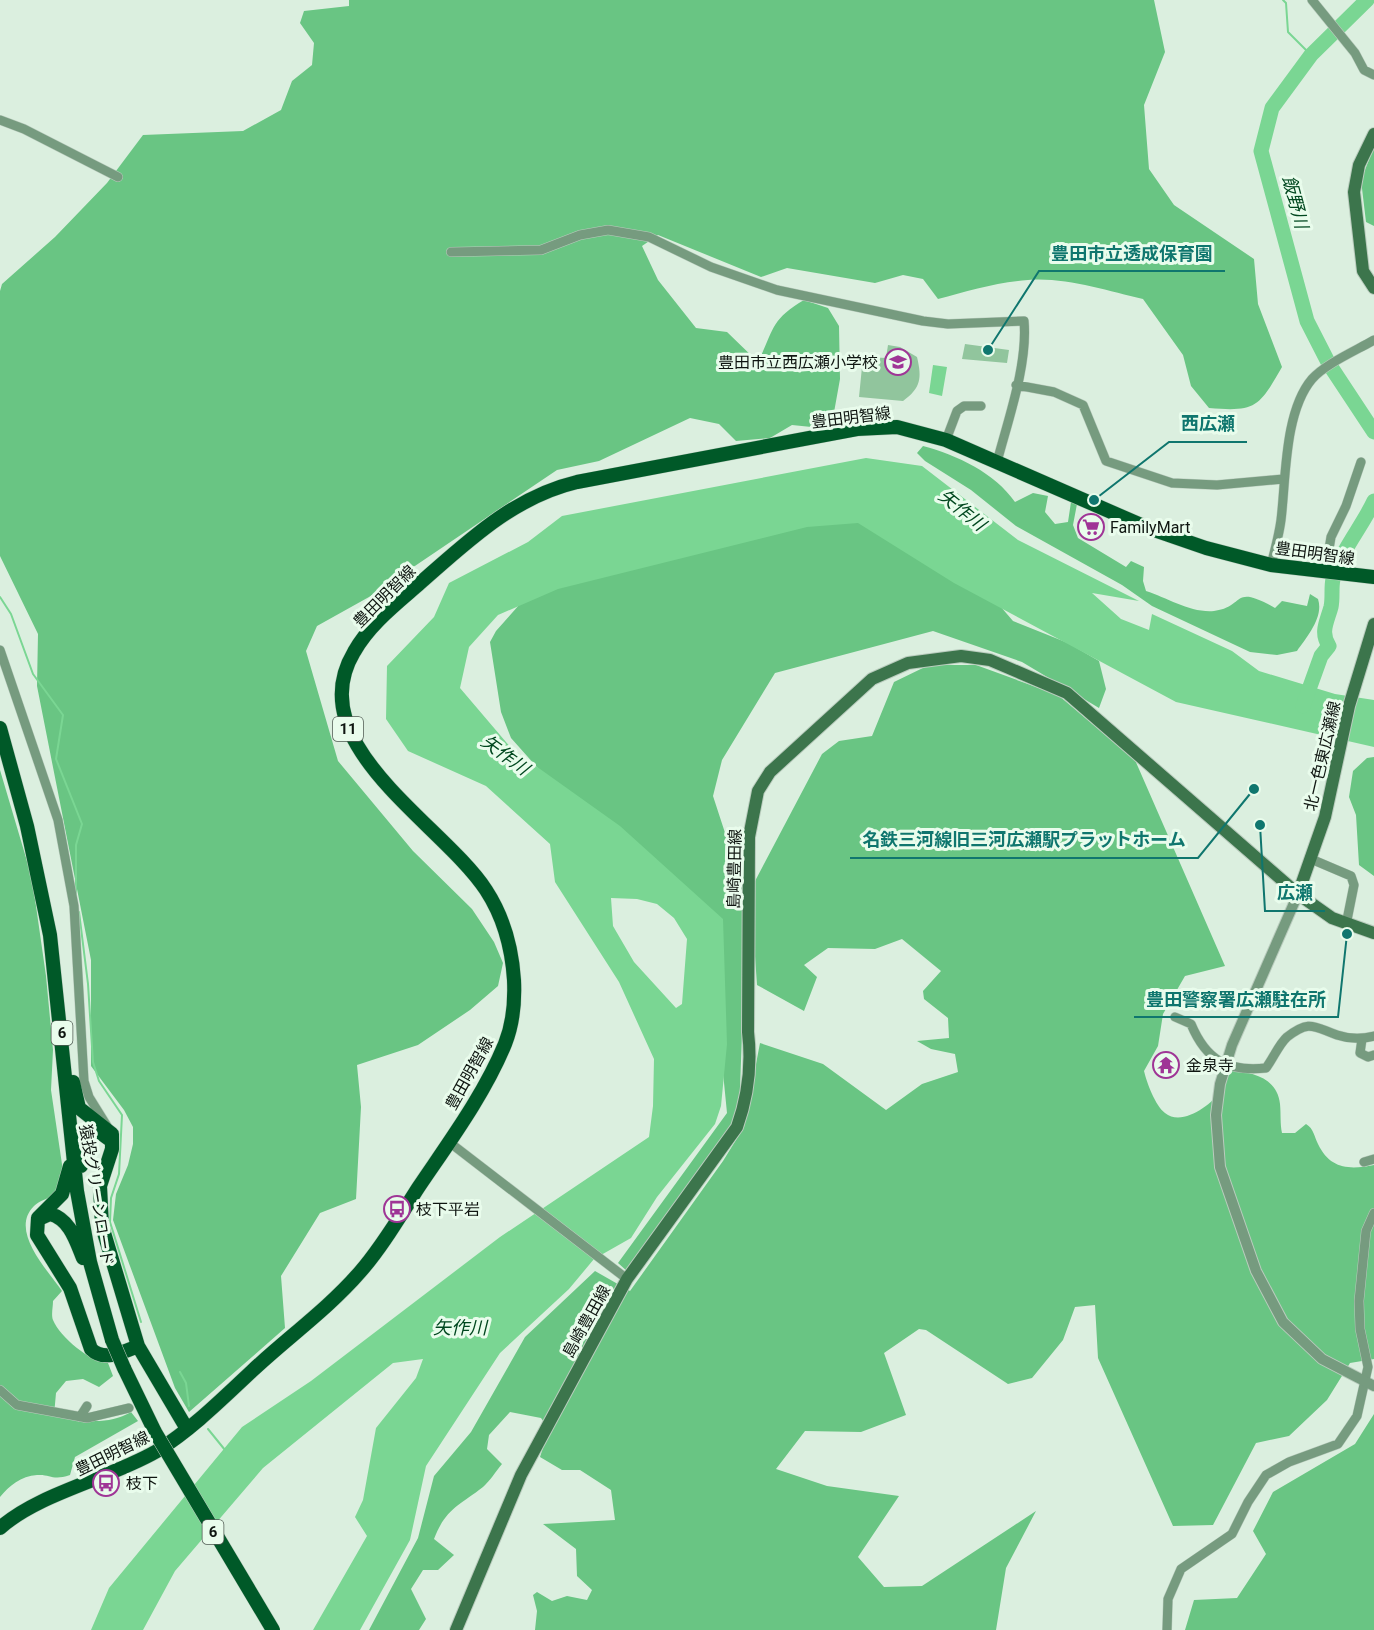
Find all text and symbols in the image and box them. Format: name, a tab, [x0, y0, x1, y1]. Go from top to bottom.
water label: 飯野川	[1278, 173, 1313, 233]
callout: 豊田市立透成保育園	[1039, 235, 1225, 271]
text: 豊田市立透成保育園	[1051, 243, 1213, 264]
school or university icon: 豊田市立西広瀬小学校	[883, 347, 913, 377]
place label: 豊田市立西広瀬小学校	[718, 353, 878, 372]
street label: 豊田明智線	[810, 403, 892, 432]
callout: 西広瀬	[1169, 406, 1247, 442]
text: 西広瀬	[1181, 413, 1235, 434]
water label: 矢作川	[935, 484, 991, 536]
supermarket icon: FamilyMart	[1076, 512, 1106, 542]
place label: FamilyMart	[1110, 518, 1190, 537]
street label: 豊田明智線	[1274, 539, 1356, 568]
street label: 豊田明智線	[349, 561, 419, 631]
street label: 北一色東広瀬線	[1301, 699, 1344, 813]
road number: 11	[333, 717, 363, 741]
water label: 矢作川	[477, 730, 535, 780]
callout: 名鉄三河線旧三河広瀬駅プラットホーム	[850, 822, 1198, 858]
street label: 島崎豊田線	[724, 829, 745, 909]
text: 名鉄三河線旧三河広瀬駅プラットホーム	[862, 829, 1186, 850]
callout: 広瀬	[1265, 875, 1325, 911]
text: 広瀬	[1277, 882, 1313, 903]
callout: 豊田警察署広瀬駐在所	[1134, 981, 1338, 1017]
text: 豊田警察署広瀬駐在所	[1146, 989, 1326, 1010]
road number: 6	[52, 1021, 72, 1045]
street label: 豊田明智線	[442, 1034, 497, 1113]
temple icon: 金泉寺	[1151, 1050, 1181, 1080]
place label: 金泉寺	[1186, 1056, 1234, 1075]
street label: 猿投グリーンロード	[76, 1123, 117, 1267]
bus stop icon: 枝下平岩	[382, 1194, 412, 1224]
place label: 枝下平岩	[416, 1200, 480, 1219]
street label: 島崎豊田線	[559, 1282, 614, 1361]
water label: 矢作川	[433, 1317, 489, 1338]
street label: 豊田明智線	[72, 1427, 152, 1480]
bus stop icon: 枝下	[91, 1468, 121, 1498]
place label: 枝下	[126, 1474, 158, 1493]
road number: 6	[202, 1520, 224, 1544]

